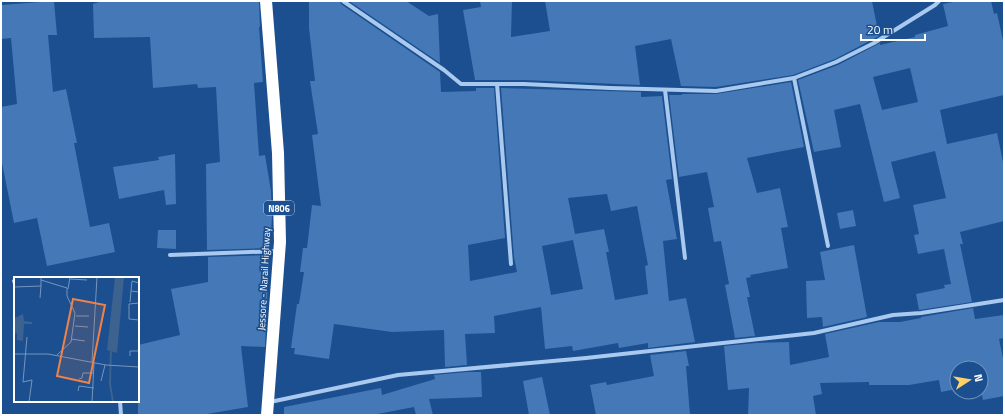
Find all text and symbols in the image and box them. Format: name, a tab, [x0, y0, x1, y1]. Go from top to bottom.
scale bar	[861, 16, 925, 42]
text: 20 m	[867, 20, 893, 39]
road number: N806	[264, 201, 294, 215]
street label: Jessore - Narail Highway	[254, 227, 274, 331]
inset map	[14, 277, 139, 402]
north arrow	[949, 360, 989, 400]
text: N	[970, 373, 987, 383]

